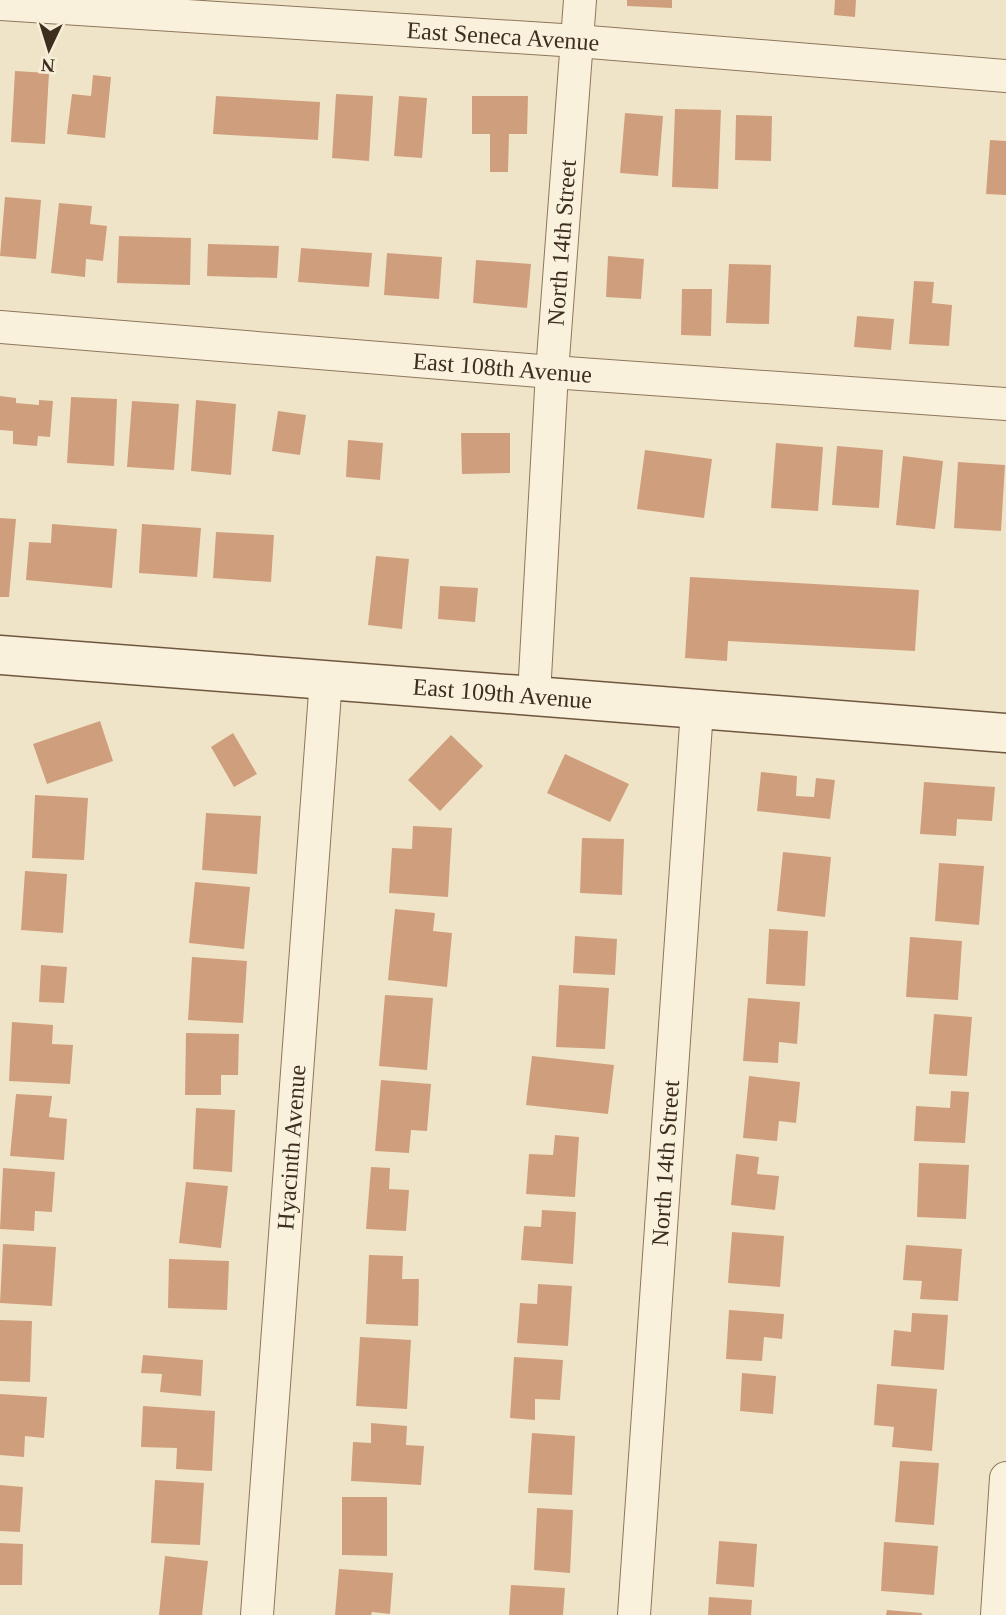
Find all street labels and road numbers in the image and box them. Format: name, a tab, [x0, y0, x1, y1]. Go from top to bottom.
street label: East Seneca Avenue	[406, 17, 600, 56]
street label: North 14th Street	[543, 158, 581, 327]
street label: East 108th Avenue	[412, 348, 593, 388]
street label: East 109th Avenue	[412, 674, 593, 714]
street label: Hyacinth Avenue	[272, 1064, 311, 1231]
street label: North 14th Street	[647, 1079, 684, 1247]

